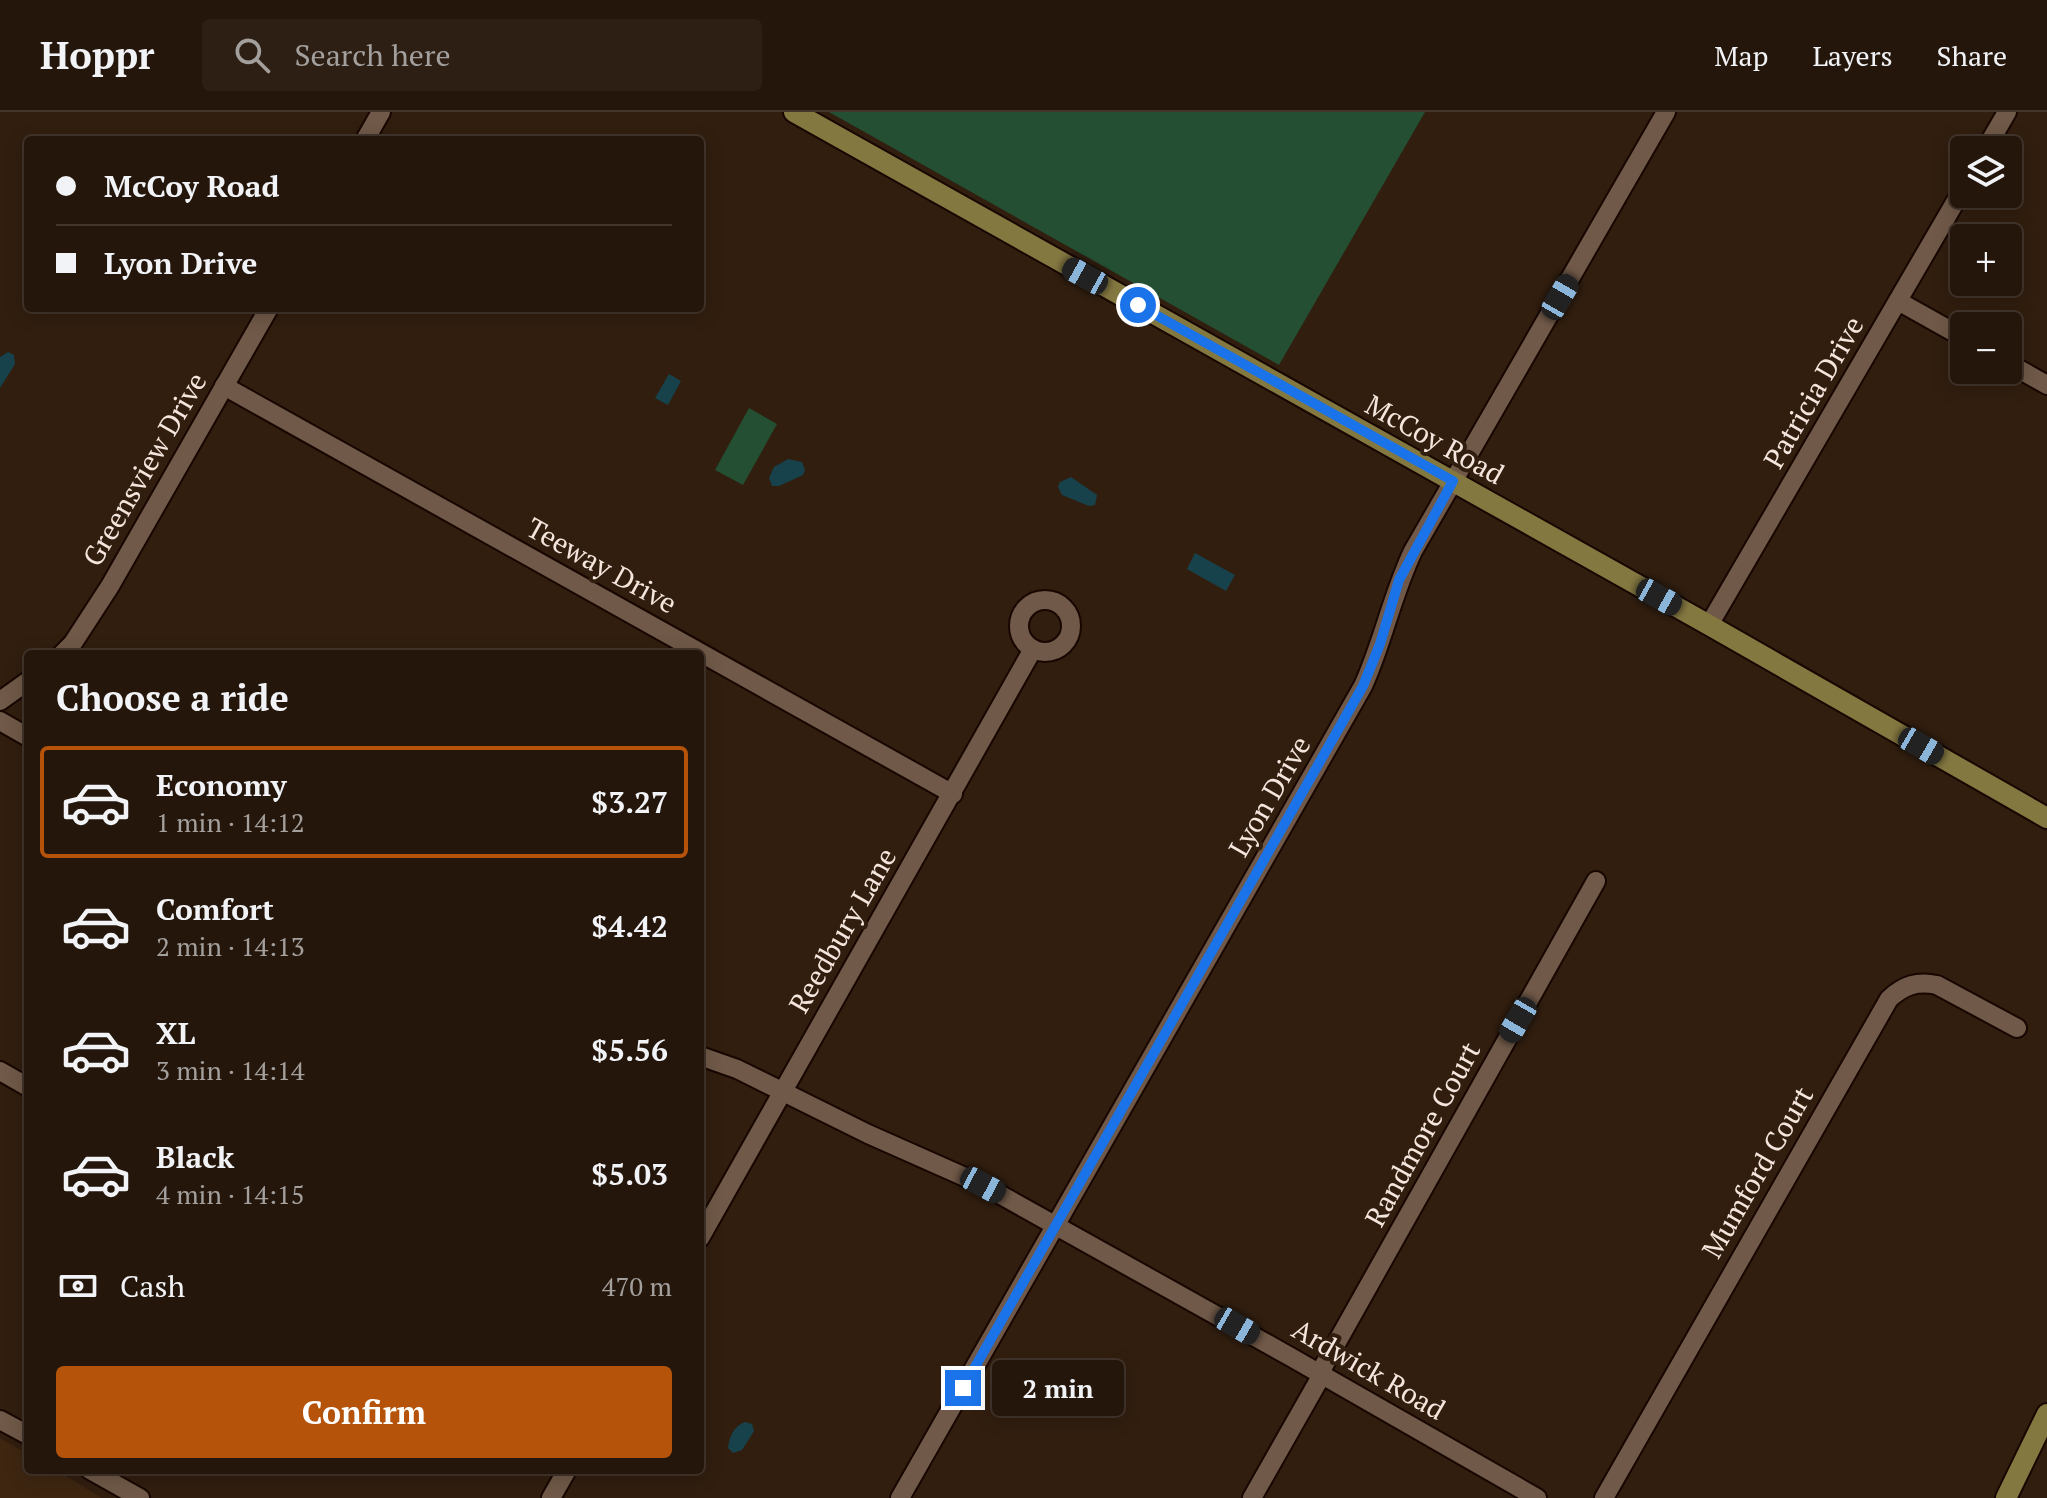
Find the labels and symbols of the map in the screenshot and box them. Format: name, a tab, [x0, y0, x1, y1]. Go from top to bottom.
car	[1058, 254, 1112, 298]
car	[1538, 270, 1582, 324]
route start	[1120, 287, 1156, 323]
street label: Patricia Drive	[1755, 309, 1871, 475]
street label: Greensview Drive	[74, 366, 214, 572]
street label: McCoy Road	[1359, 386, 1511, 492]
street label: Teeway Drive	[520, 509, 684, 621]
car	[1632, 575, 1686, 619]
car	[1894, 724, 1948, 768]
street label: Lyon Drive	[1220, 729, 1318, 863]
street label: Reedbury Lane	[780, 841, 904, 1019]
car	[1496, 993, 1540, 1047]
street label: Randmore Court	[1356, 1035, 1488, 1233]
street label: Mumford Court	[1693, 1079, 1821, 1264]
car	[956, 1163, 1010, 1207]
car	[1210, 1304, 1264, 1348]
street label: Ardwick Road	[1286, 1310, 1452, 1428]
callout: 2 min	[991, 1360, 1123, 1416]
route end	[945, 1370, 981, 1406]

